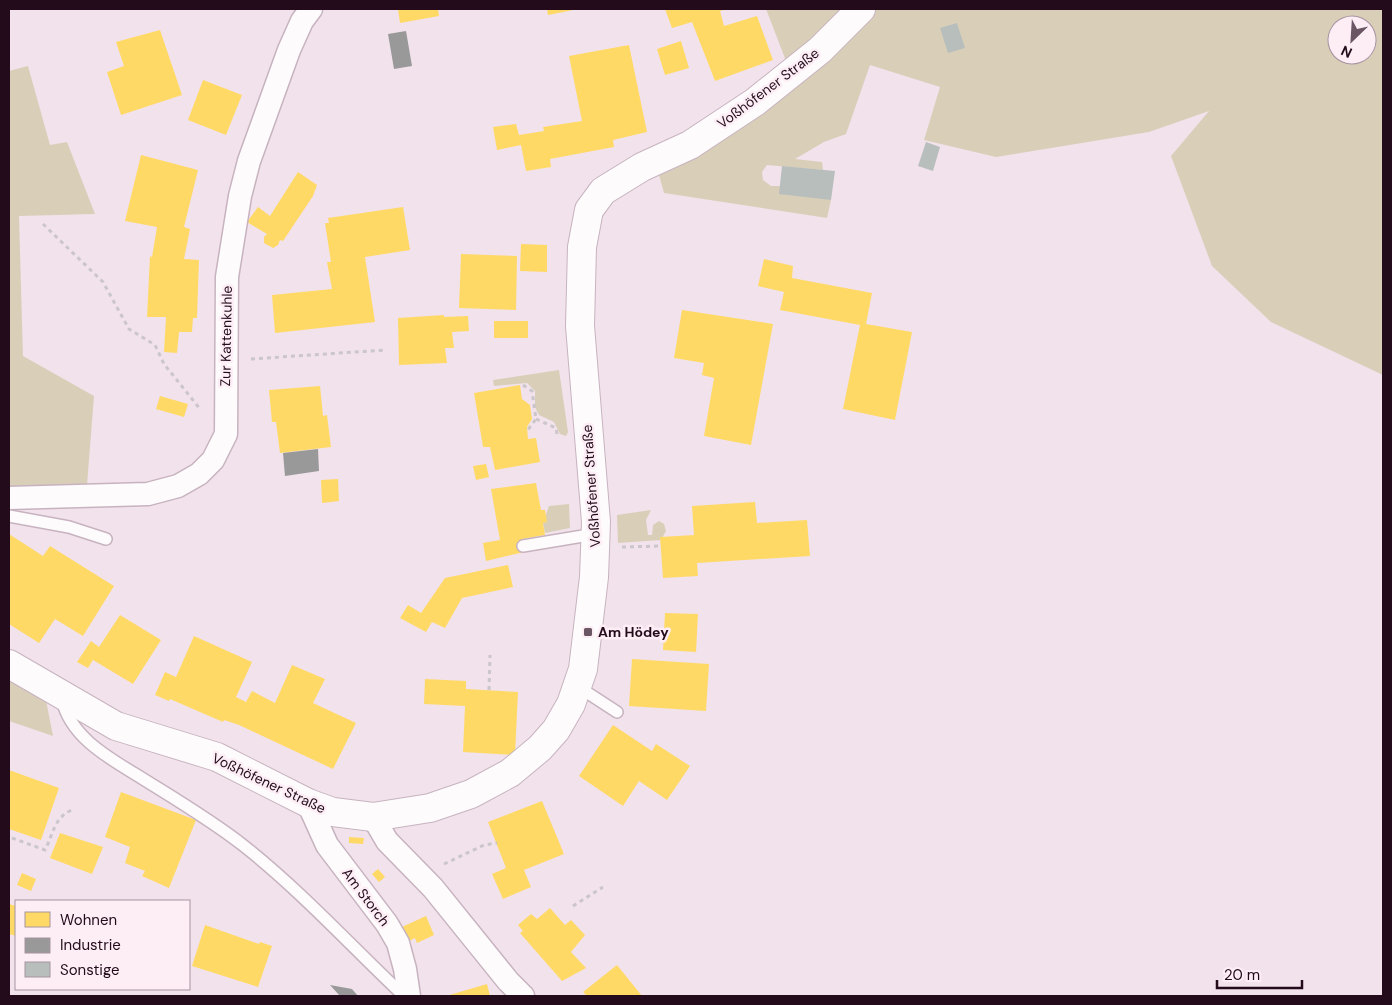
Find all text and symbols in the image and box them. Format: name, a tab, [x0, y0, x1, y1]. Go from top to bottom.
north arrow	[1327, 15, 1377, 65]
text: N	[1338, 41, 1355, 62]
street label: Voßhöfener Straße	[713, 44, 823, 132]
street label: Zur Kattenkuhle	[216, 285, 236, 387]
street label: Voßhöfener Straße	[578, 424, 604, 548]
place label: Am Hödey	[598, 623, 669, 641]
marker: Am Hödey	[582, 626, 594, 638]
street label: Voßhöfener Straße	[209, 749, 329, 817]
street label: Am Storch	[338, 864, 394, 930]
legend	[15, 900, 190, 990]
text: Wohnen	[60, 910, 117, 930]
text: Industrie	[60, 935, 121, 955]
scale bar	[1217, 958, 1302, 990]
text: Sonstige	[60, 960, 119, 980]
text: 20 m	[1224, 965, 1260, 985]

